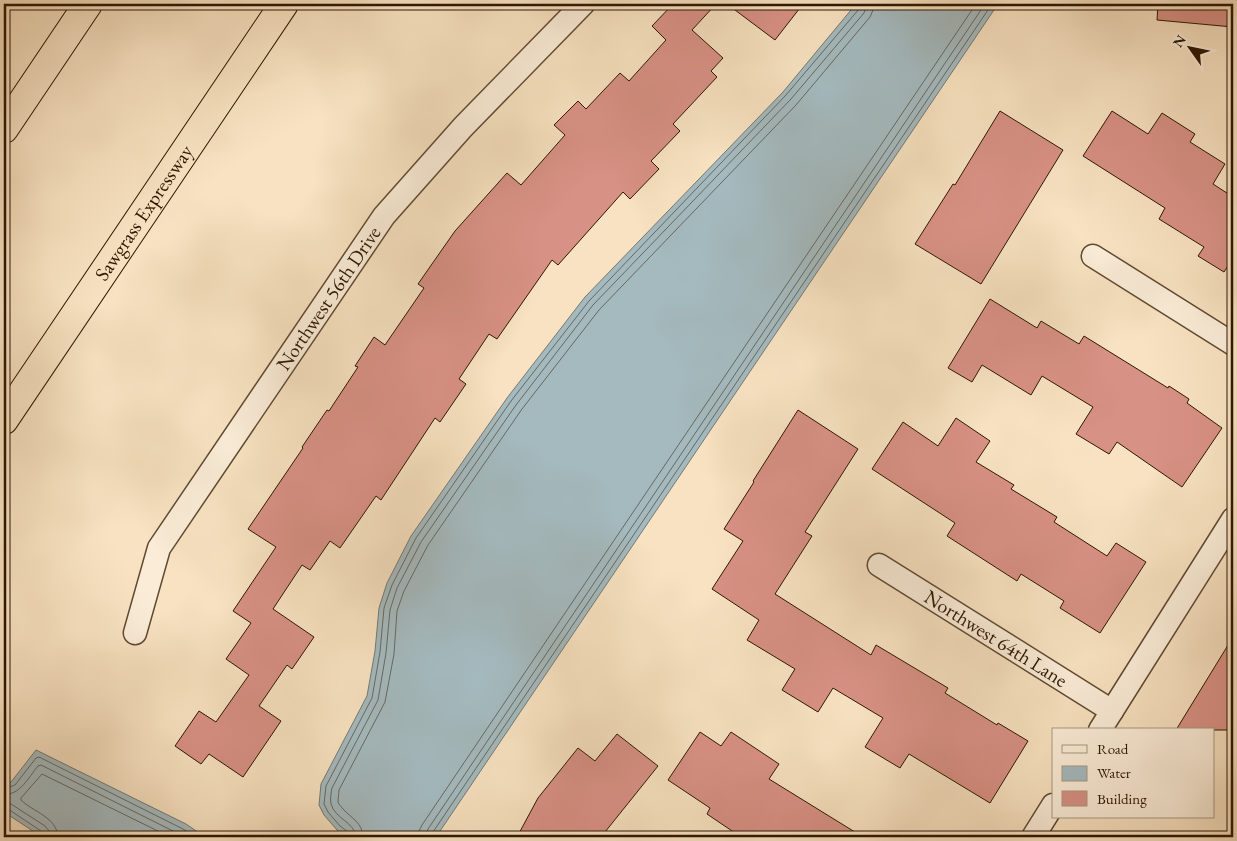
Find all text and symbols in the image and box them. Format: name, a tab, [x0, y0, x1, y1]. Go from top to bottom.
north arrow	[1164, 22, 1214, 72]
text: N	[1168, 31, 1190, 51]
street label: Sawgrass Expressway	[89, 139, 199, 286]
street label: Northwest 56th Drive	[270, 221, 386, 375]
street label: Northwest 64th Lane	[919, 584, 1073, 693]
legend	[1052, 728, 1214, 818]
text: Road	[1097, 739, 1129, 758]
text: Water	[1097, 763, 1131, 782]
text: Building	[1097, 789, 1147, 808]

